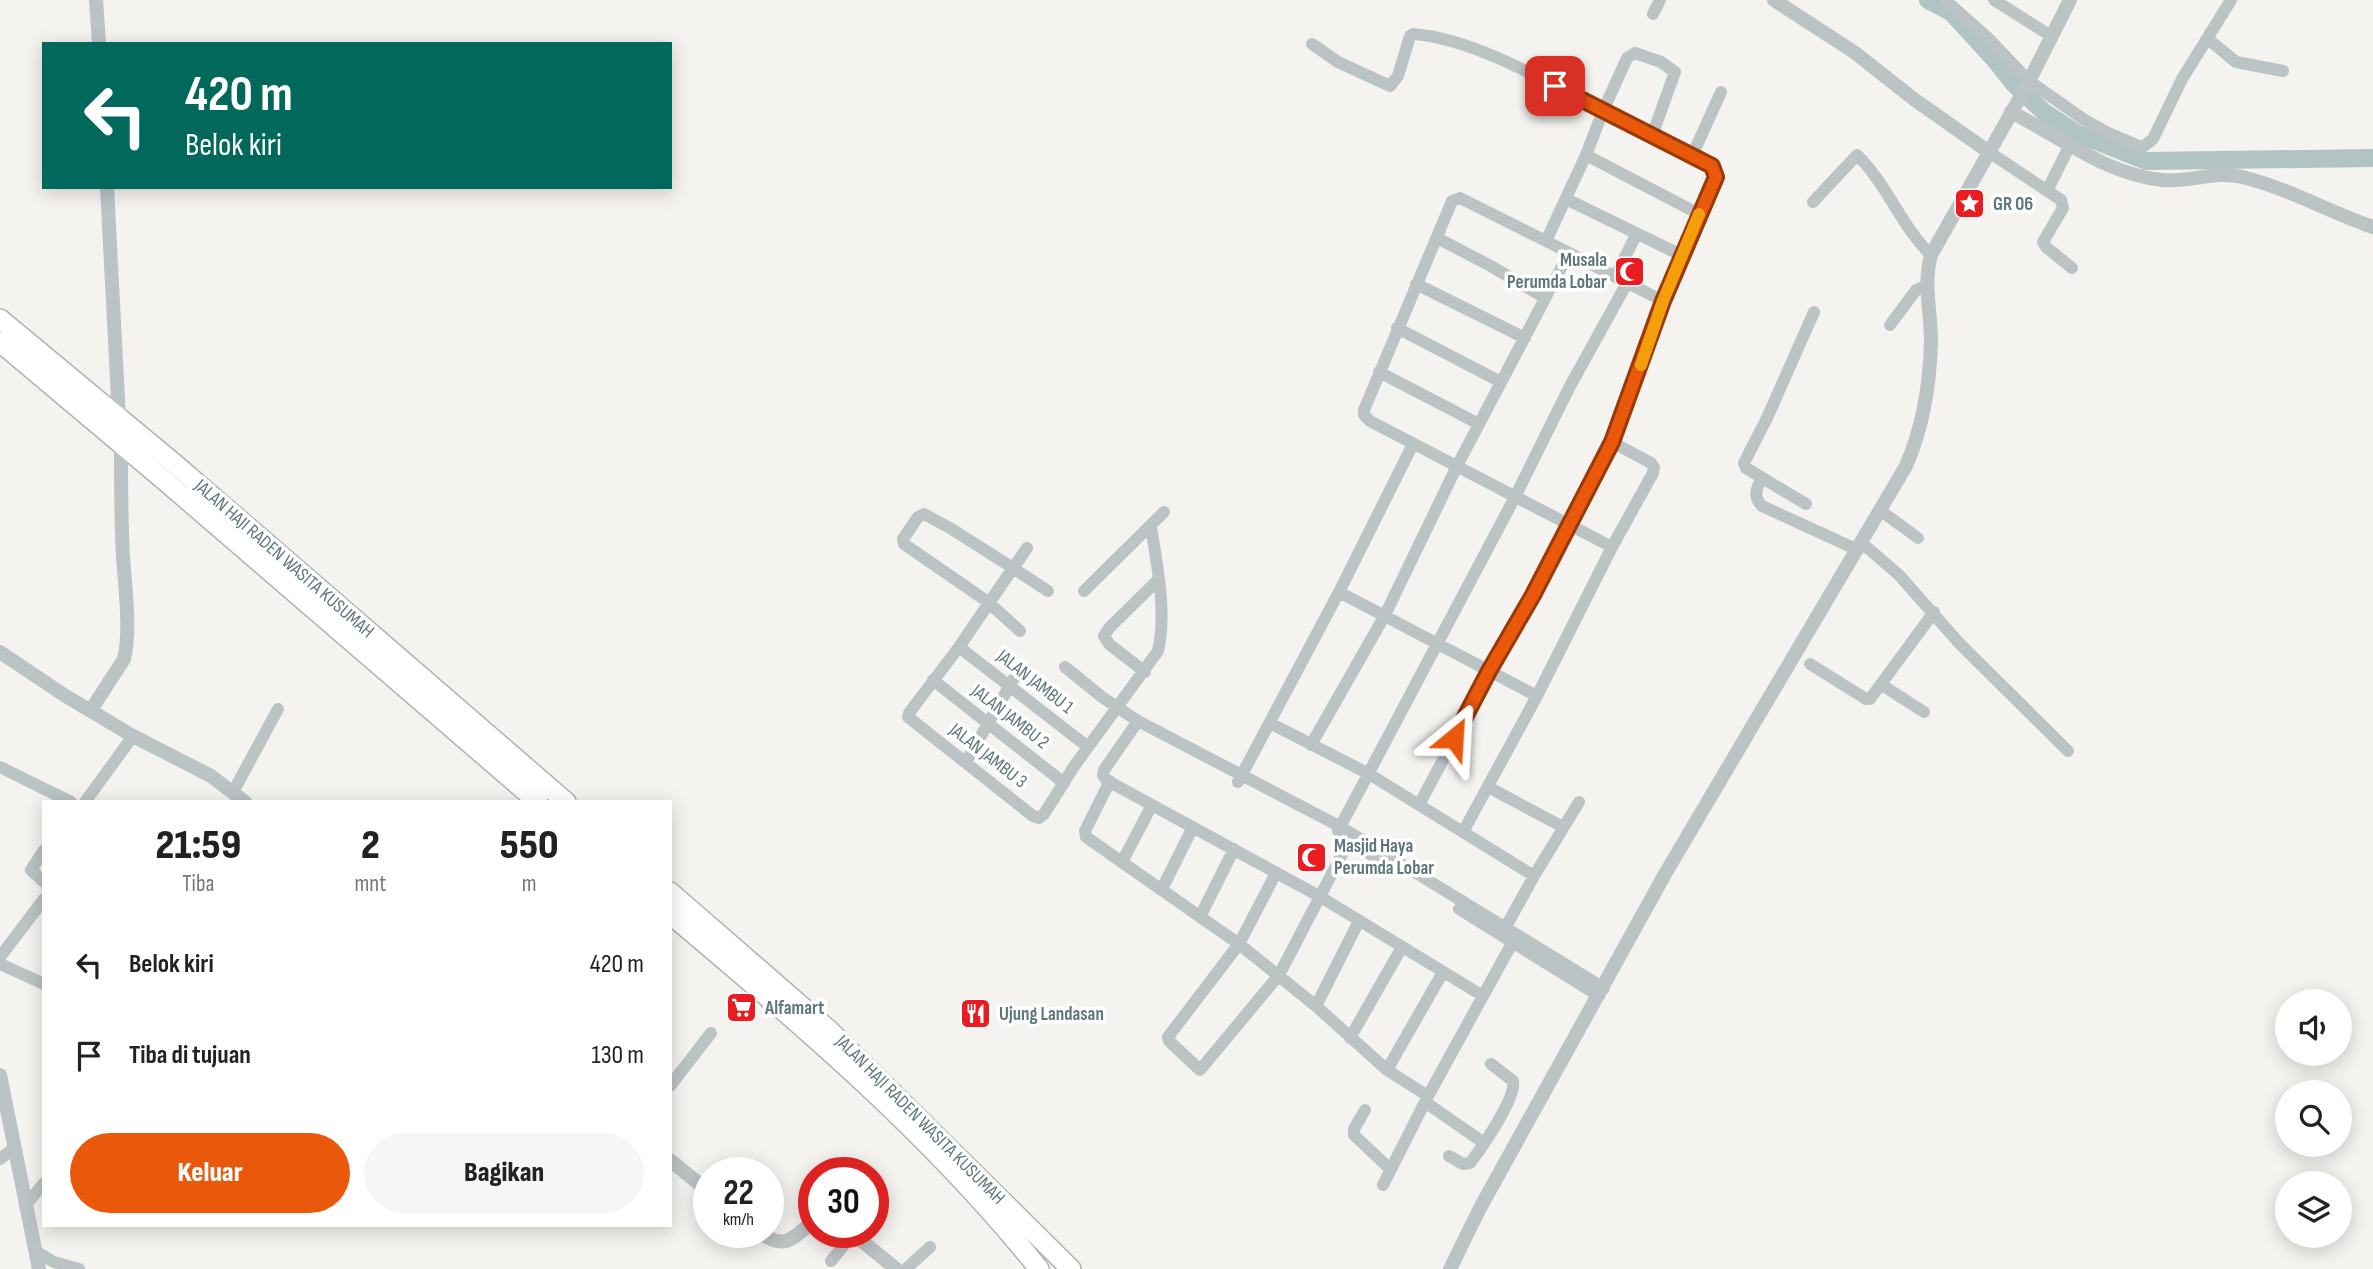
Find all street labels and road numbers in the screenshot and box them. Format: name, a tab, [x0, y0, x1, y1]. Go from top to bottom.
street label: JALAN HAJI RADEN WASITA KUSUMAH	[189, 474, 378, 643]
street label: JALAN JAMBU 1	[991, 644, 1078, 719]
street label: JALAN JAMBU 2	[966, 679, 1053, 754]
street label: JALAN JAMBU 3	[944, 718, 1031, 793]
street label: JALAN HAJI RADEN WASITA KUSUMAH	[830, 1030, 1010, 1210]

